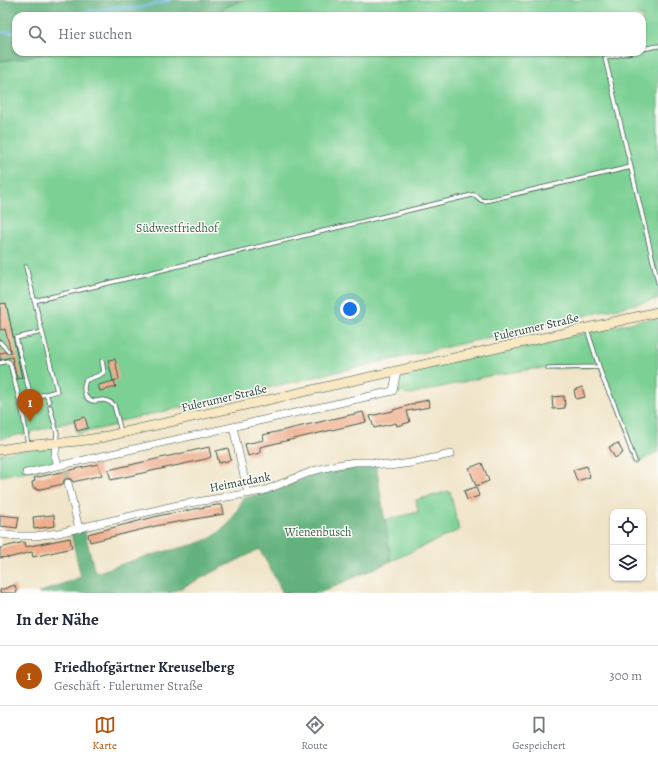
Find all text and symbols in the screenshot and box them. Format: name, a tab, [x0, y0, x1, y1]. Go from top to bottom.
search box	[12, 12, 646, 56]
icon: search	[26, 23, 48, 45]
text: Hier suchen	[58, 24, 132, 44]
park label: Südwestfriedhof	[136, 220, 220, 236]
your location	[340, 299, 360, 319]
street label: Fulerumer Straße	[492, 309, 580, 345]
street label: Fulerumer Straße	[180, 380, 268, 416]
pin: 1	[17, 389, 43, 422]
street label: Heimatdank	[208, 468, 272, 496]
map controls	[610, 509, 646, 581]
button: locate	[610, 509, 646, 545]
park label: Wienenbusch	[284, 524, 352, 540]
button: layers	[610, 545, 646, 581]
text: In der Nähe	[16, 608, 99, 631]
text: Friedhofgärtner Kreuselberg	[54, 657, 234, 677]
text: 1	[27, 667, 31, 684]
text: 300 m	[609, 667, 642, 684]
text: Geschäft · Fulerumer Straße	[54, 677, 203, 694]
tab: Karte	[92, 714, 117, 753]
tab: Route	[301, 714, 328, 753]
tab: Gespeichert	[512, 714, 566, 753]

